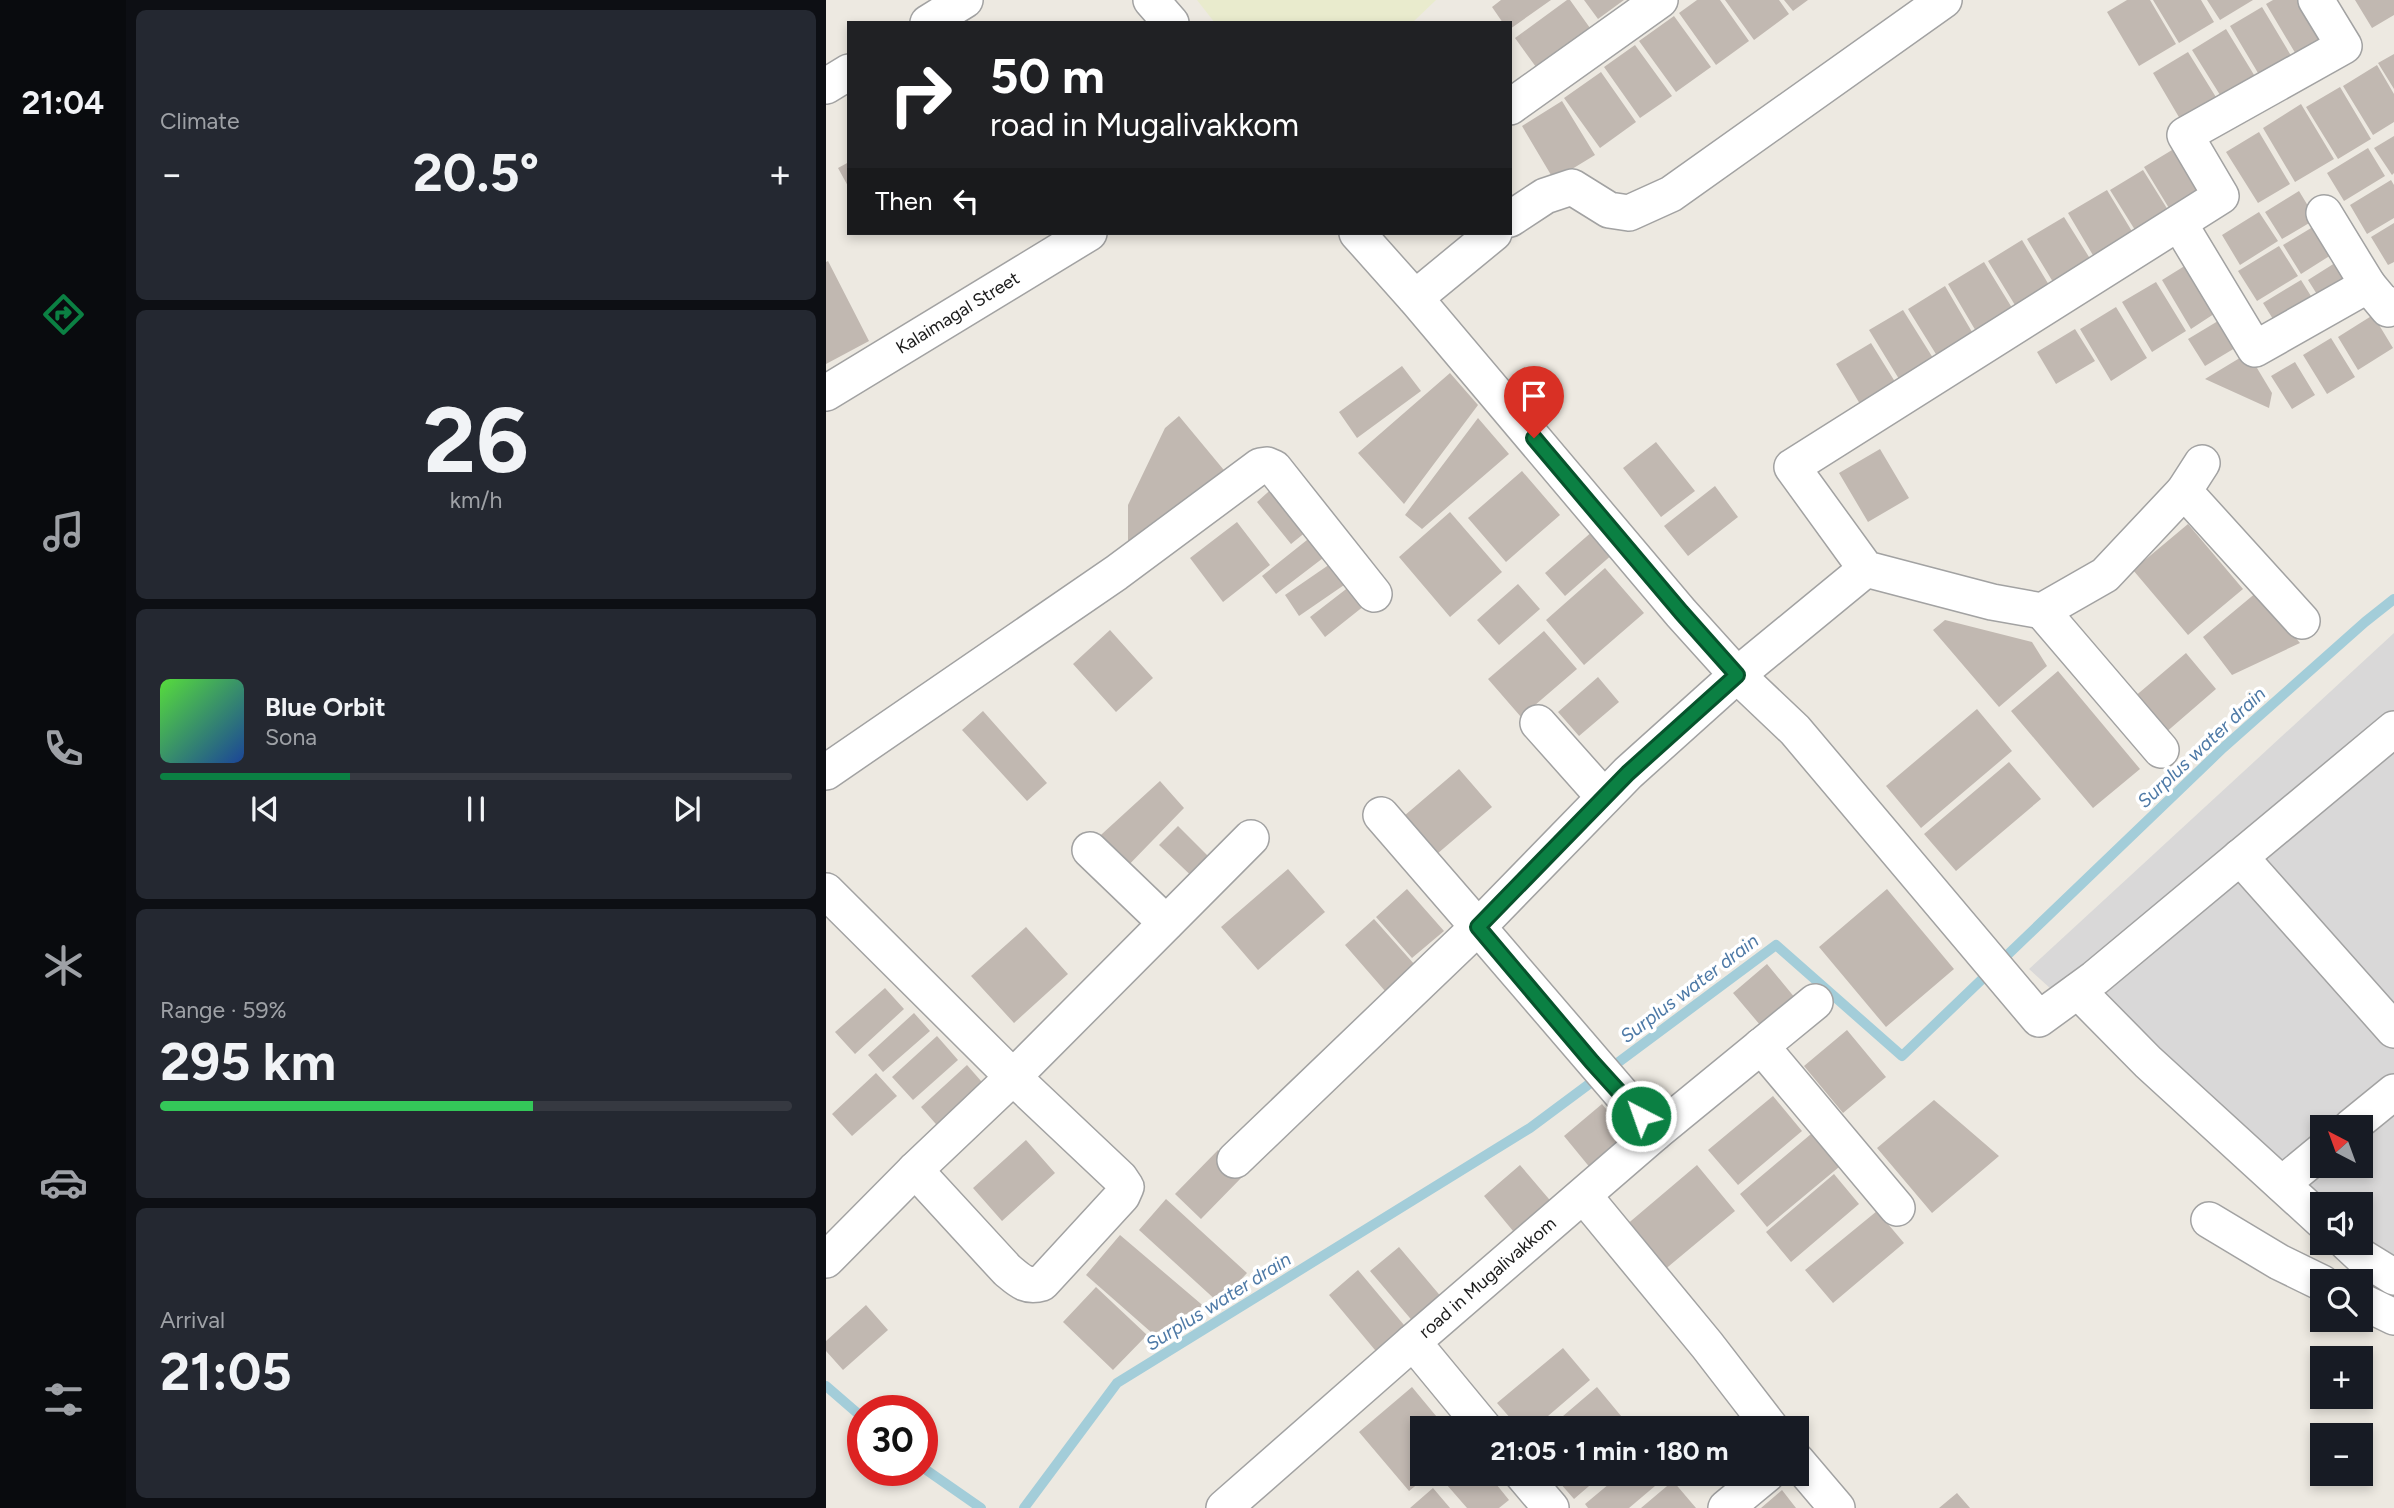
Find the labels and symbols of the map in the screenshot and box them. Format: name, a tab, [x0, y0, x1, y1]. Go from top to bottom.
street label: Kalaimagal Street	[892, 267, 1023, 359]
pin	[1504, 366, 1564, 438]
water label: Surplus water drain	[2132, 682, 2271, 813]
water label: Surplus water drain	[1616, 929, 1763, 1048]
position arrow	[1604, 1079, 1678, 1153]
north arrow	[2310, 1115, 2373, 1178]
street label: road in Mugalivakkom	[1414, 1212, 1561, 1343]
water label: Surplus water drain	[1141, 1247, 1295, 1355]
speed limit sign: 30	[847, 1395, 938, 1486]

